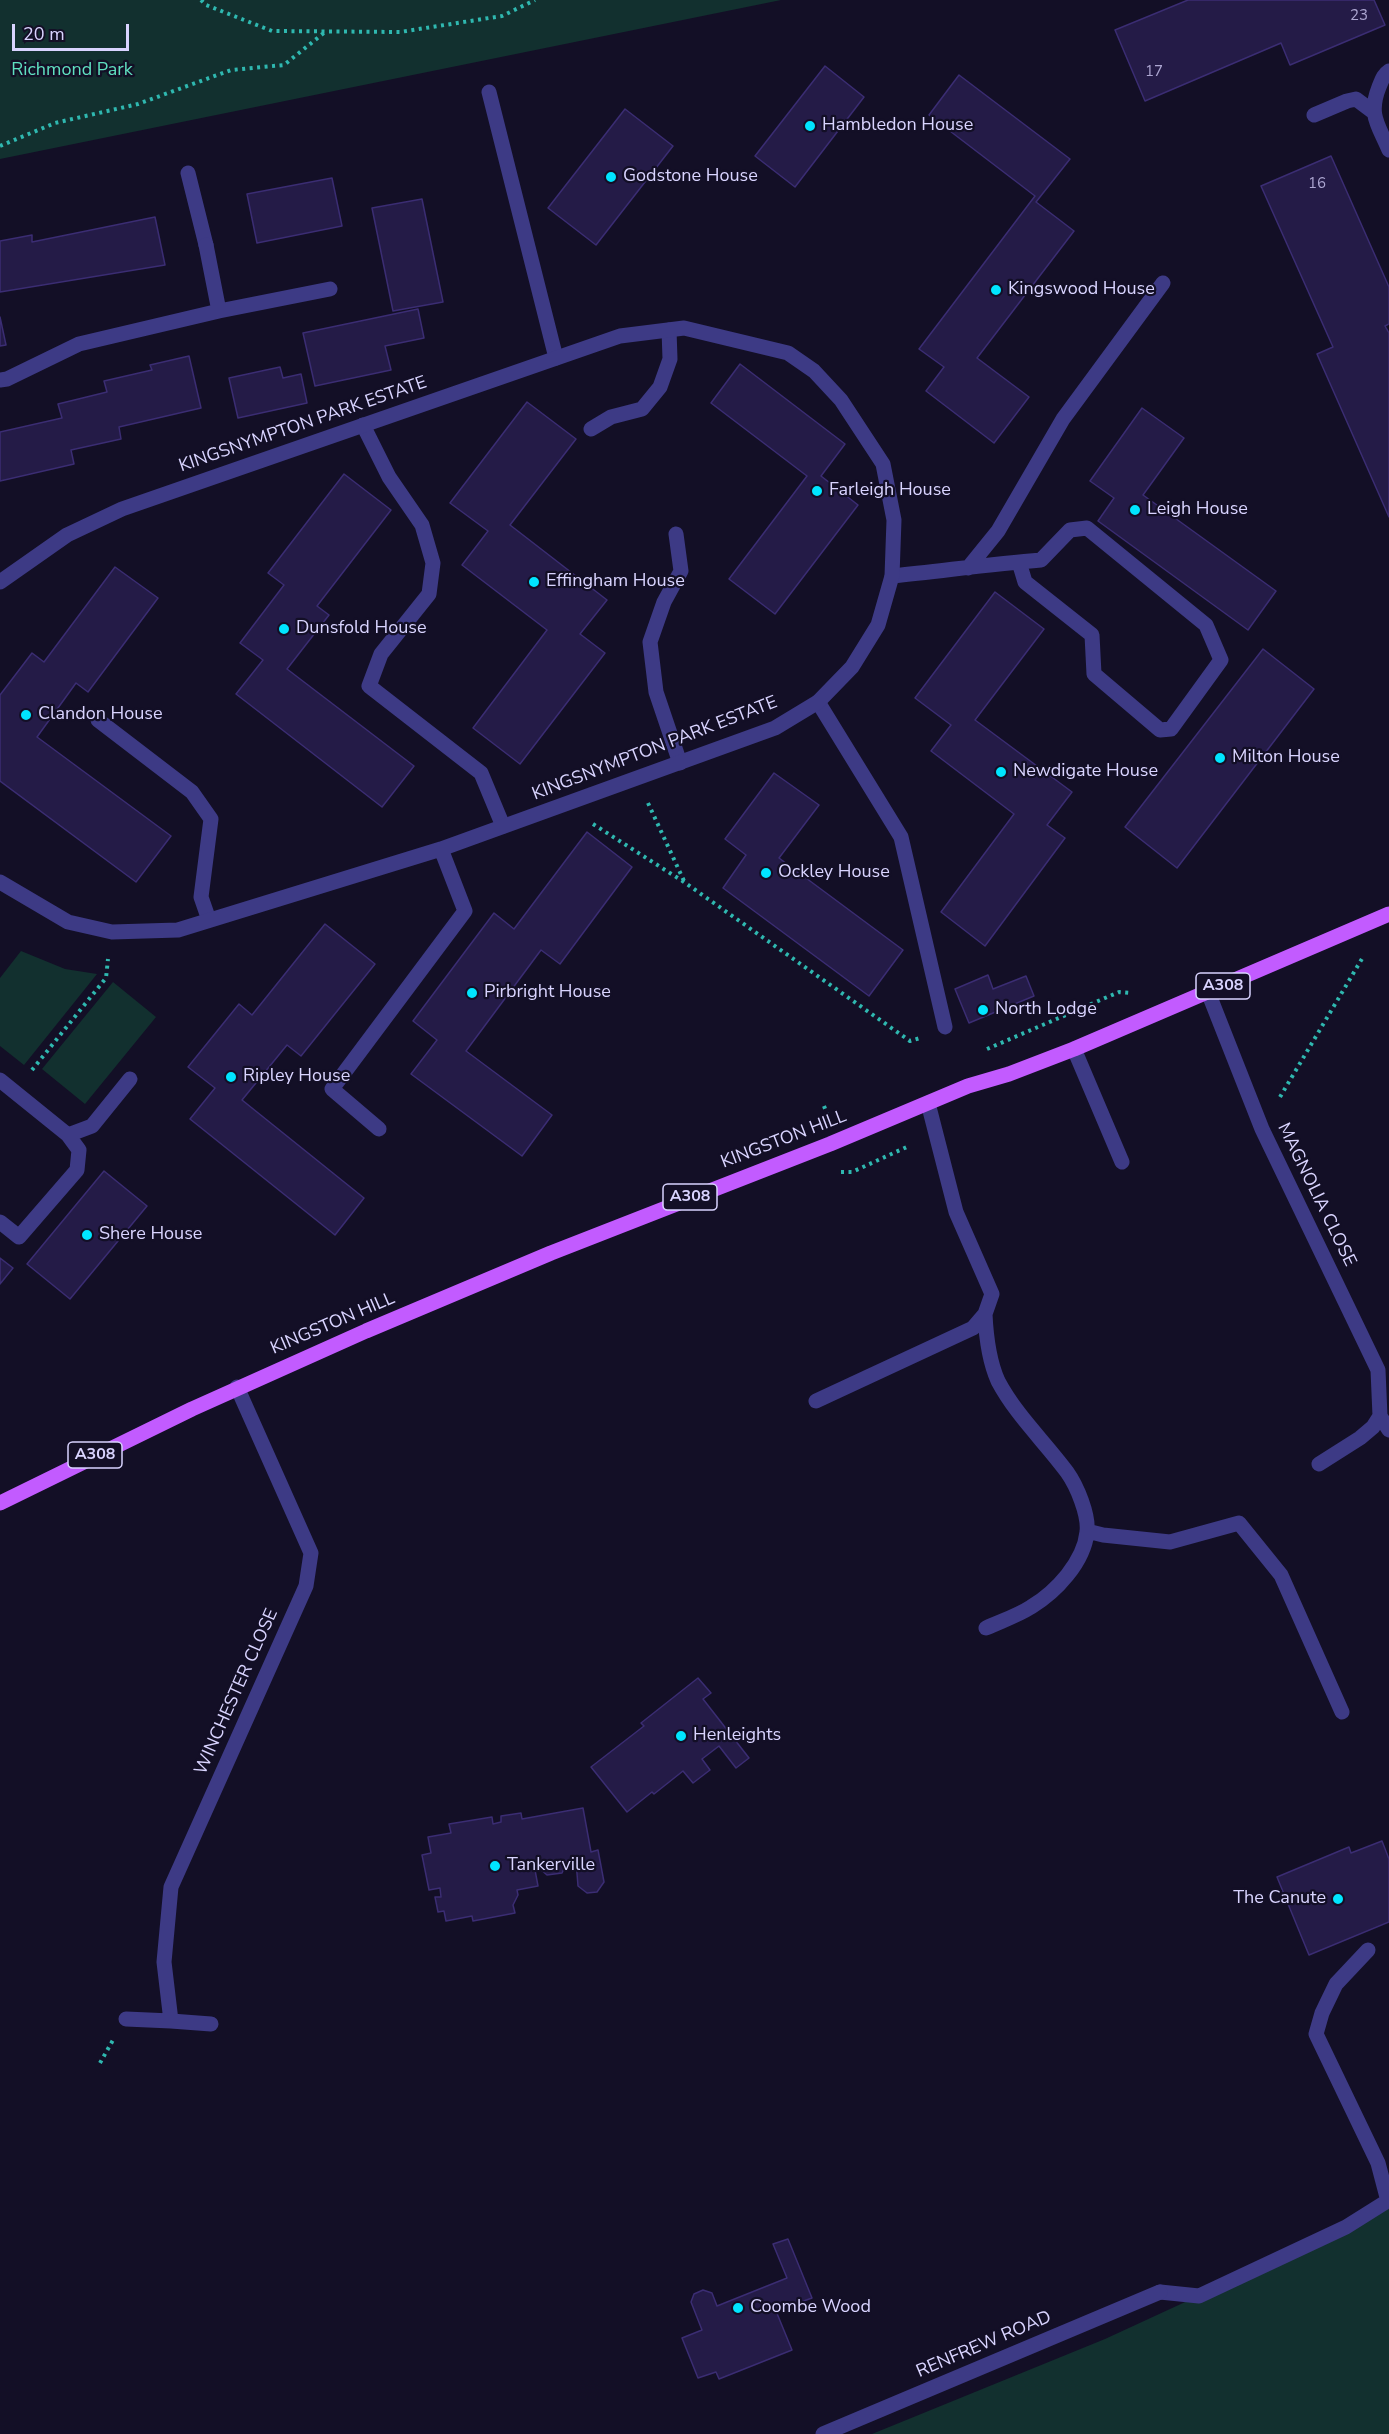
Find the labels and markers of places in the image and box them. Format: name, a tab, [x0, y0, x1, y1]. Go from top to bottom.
place label: Hambledon House	[822, 115, 973, 137]
marker: Hambledon House	[803, 119, 817, 133]
place label: Godstone House	[623, 166, 758, 188]
marker: Godstone House	[604, 170, 618, 184]
place label: Kingswood House	[1008, 279, 1155, 301]
marker: Kingswood House	[989, 283, 1003, 297]
place label: Farleigh House	[829, 480, 951, 502]
marker: Farleigh House	[810, 484, 824, 498]
place label: Leigh House	[1147, 499, 1248, 521]
marker: Leigh House	[1128, 503, 1142, 517]
place label: Effingham House	[546, 571, 685, 593]
marker: Effingham House	[527, 575, 541, 589]
place label: Dunsfold House	[296, 618, 426, 640]
marker: Dunsfold House	[277, 622, 291, 636]
place label: Clandon House	[38, 704, 163, 726]
marker: Clandon House	[19, 708, 33, 722]
place label: Milton House	[1232, 747, 1340, 769]
marker: Milton House	[1213, 751, 1227, 765]
place label: Newdigate House	[1013, 761, 1158, 783]
marker: Newdigate House	[994, 765, 1008, 779]
place label: Ockley House	[778, 862, 890, 884]
marker: Ockley House	[759, 866, 773, 880]
place label: Pirbright House	[484, 982, 611, 1004]
marker: Pirbright House	[465, 986, 479, 1000]
place label: North Lodge	[995, 999, 1097, 1021]
marker: North Lodge	[976, 1003, 990, 1017]
place label: Ripley House	[243, 1066, 350, 1088]
marker: Ripley House	[224, 1070, 238, 1084]
place label: Shere House	[99, 1224, 202, 1246]
marker: Shere House	[80, 1228, 94, 1242]
place label: Henleights	[693, 1725, 781, 1747]
marker: Henleights	[674, 1729, 688, 1743]
place label: Tankerville	[507, 1855, 595, 1877]
marker: Tankerville	[488, 1859, 502, 1873]
place label: The Canute	[1233, 1888, 1326, 1910]
marker: The Canute	[1331, 1892, 1345, 1906]
place label: Coombe Wood	[750, 2297, 871, 2319]
marker: Coombe Wood	[731, 2301, 745, 2315]

